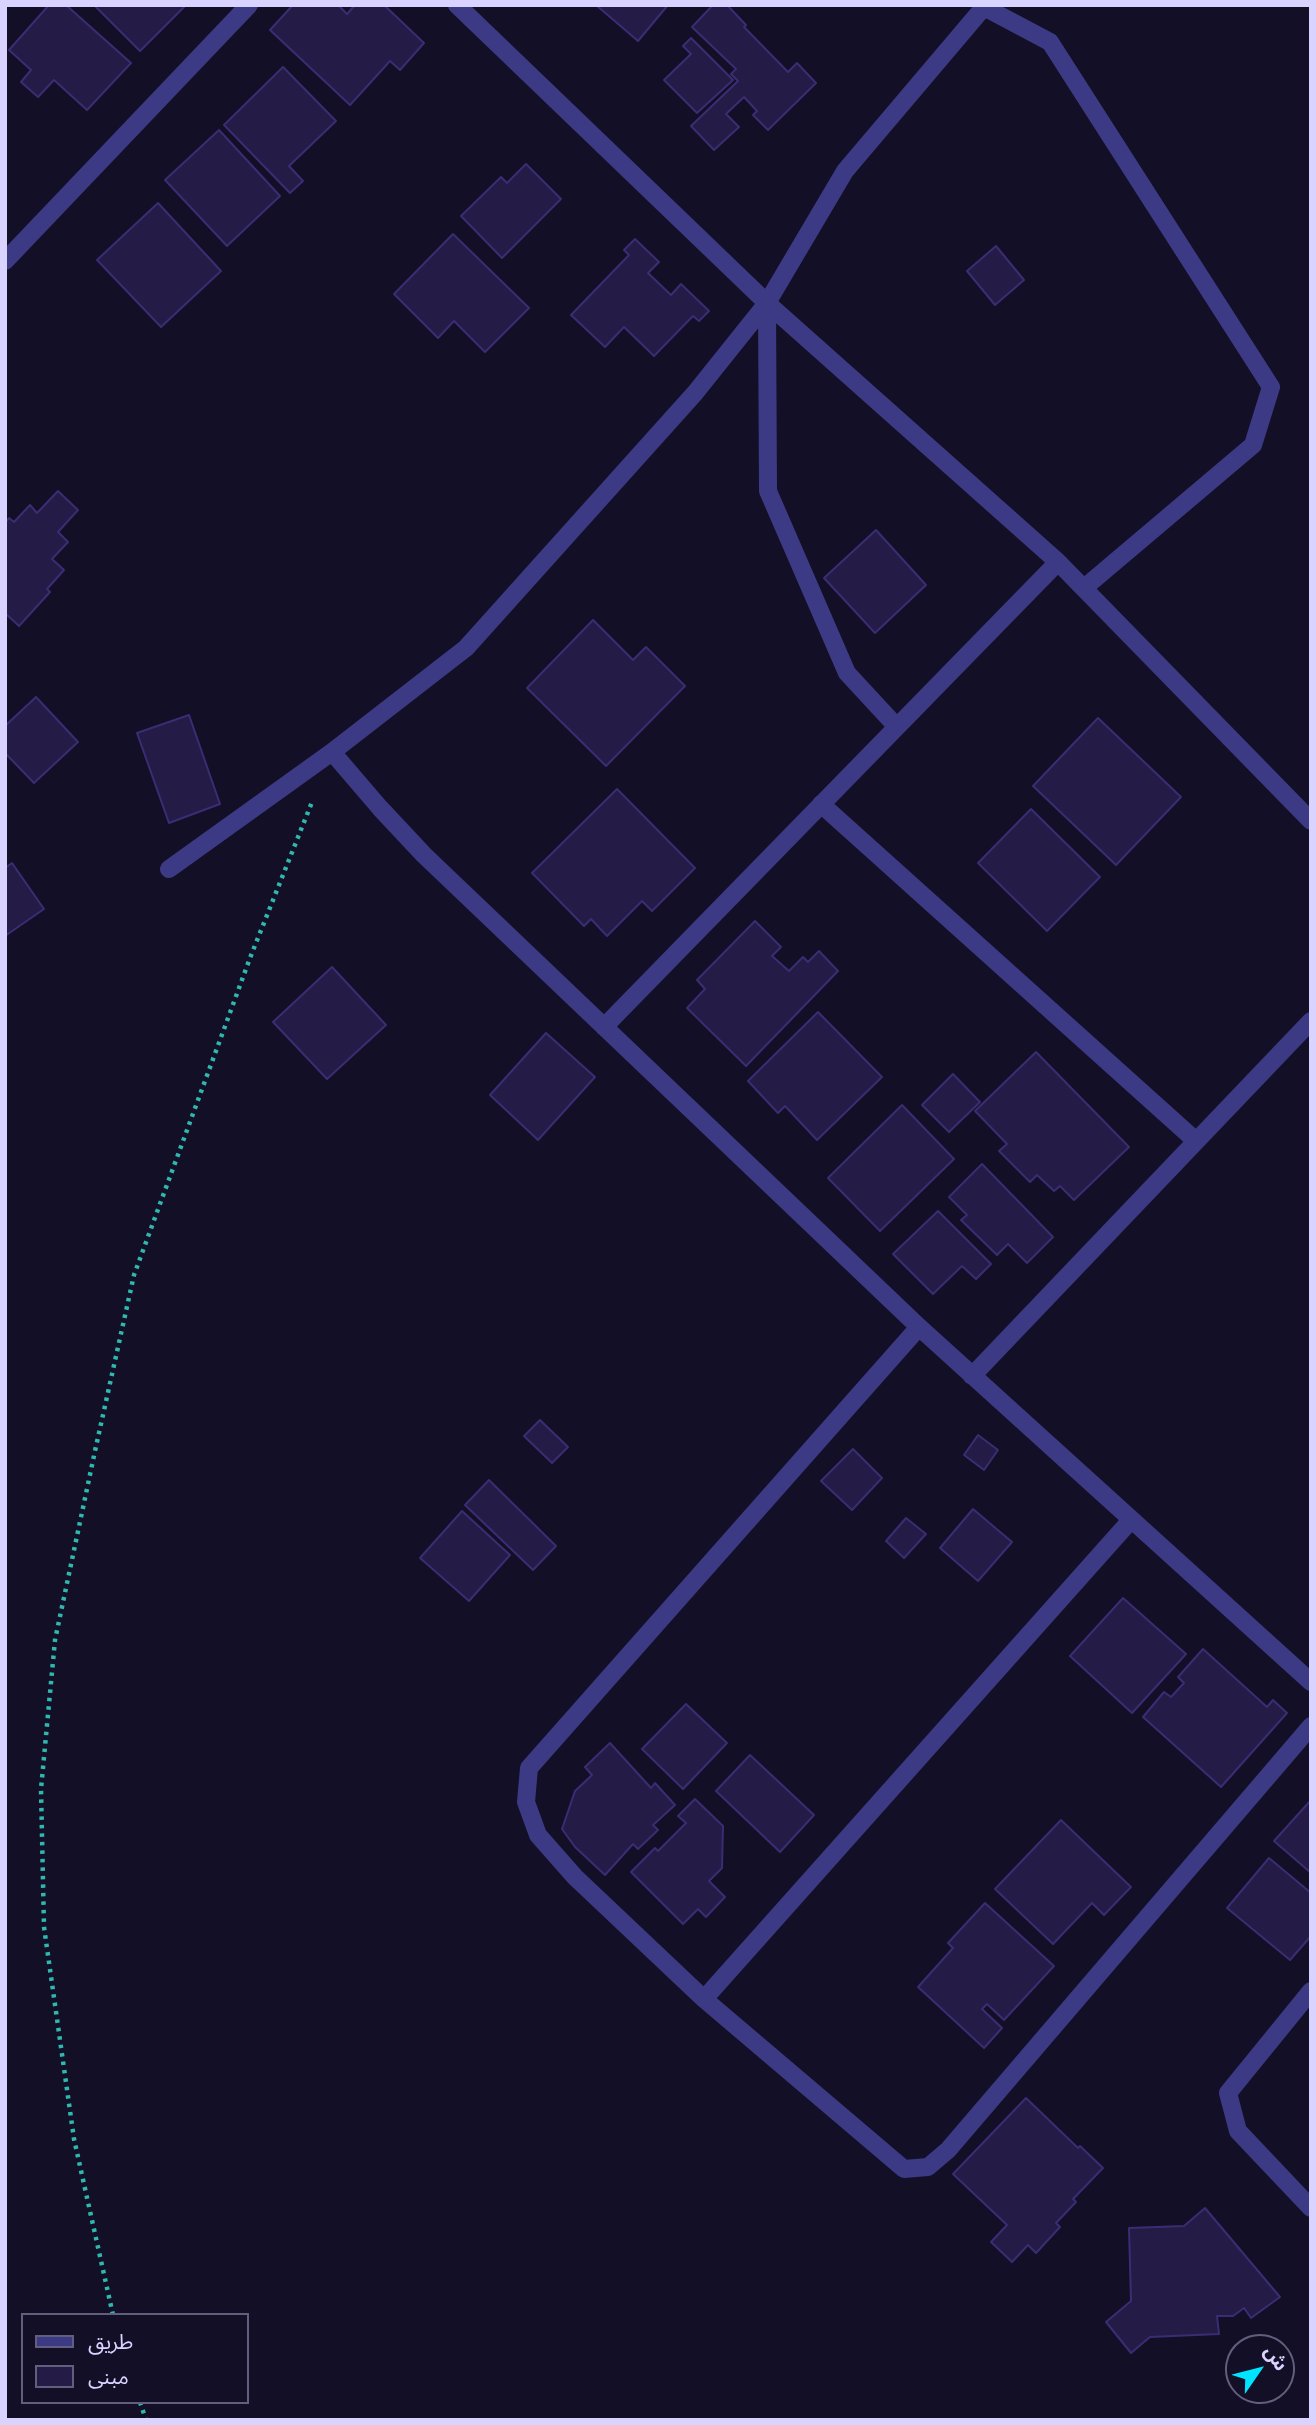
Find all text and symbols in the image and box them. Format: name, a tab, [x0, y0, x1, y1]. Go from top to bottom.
legend	[21, 2313, 248, 2404]
text: طريق	[88, 2329, 133, 2354]
north arrow	[1225, 2334, 1295, 2404]
text: ش	[1259, 2341, 1293, 2375]
text: مبنى	[88, 2364, 129, 2389]

